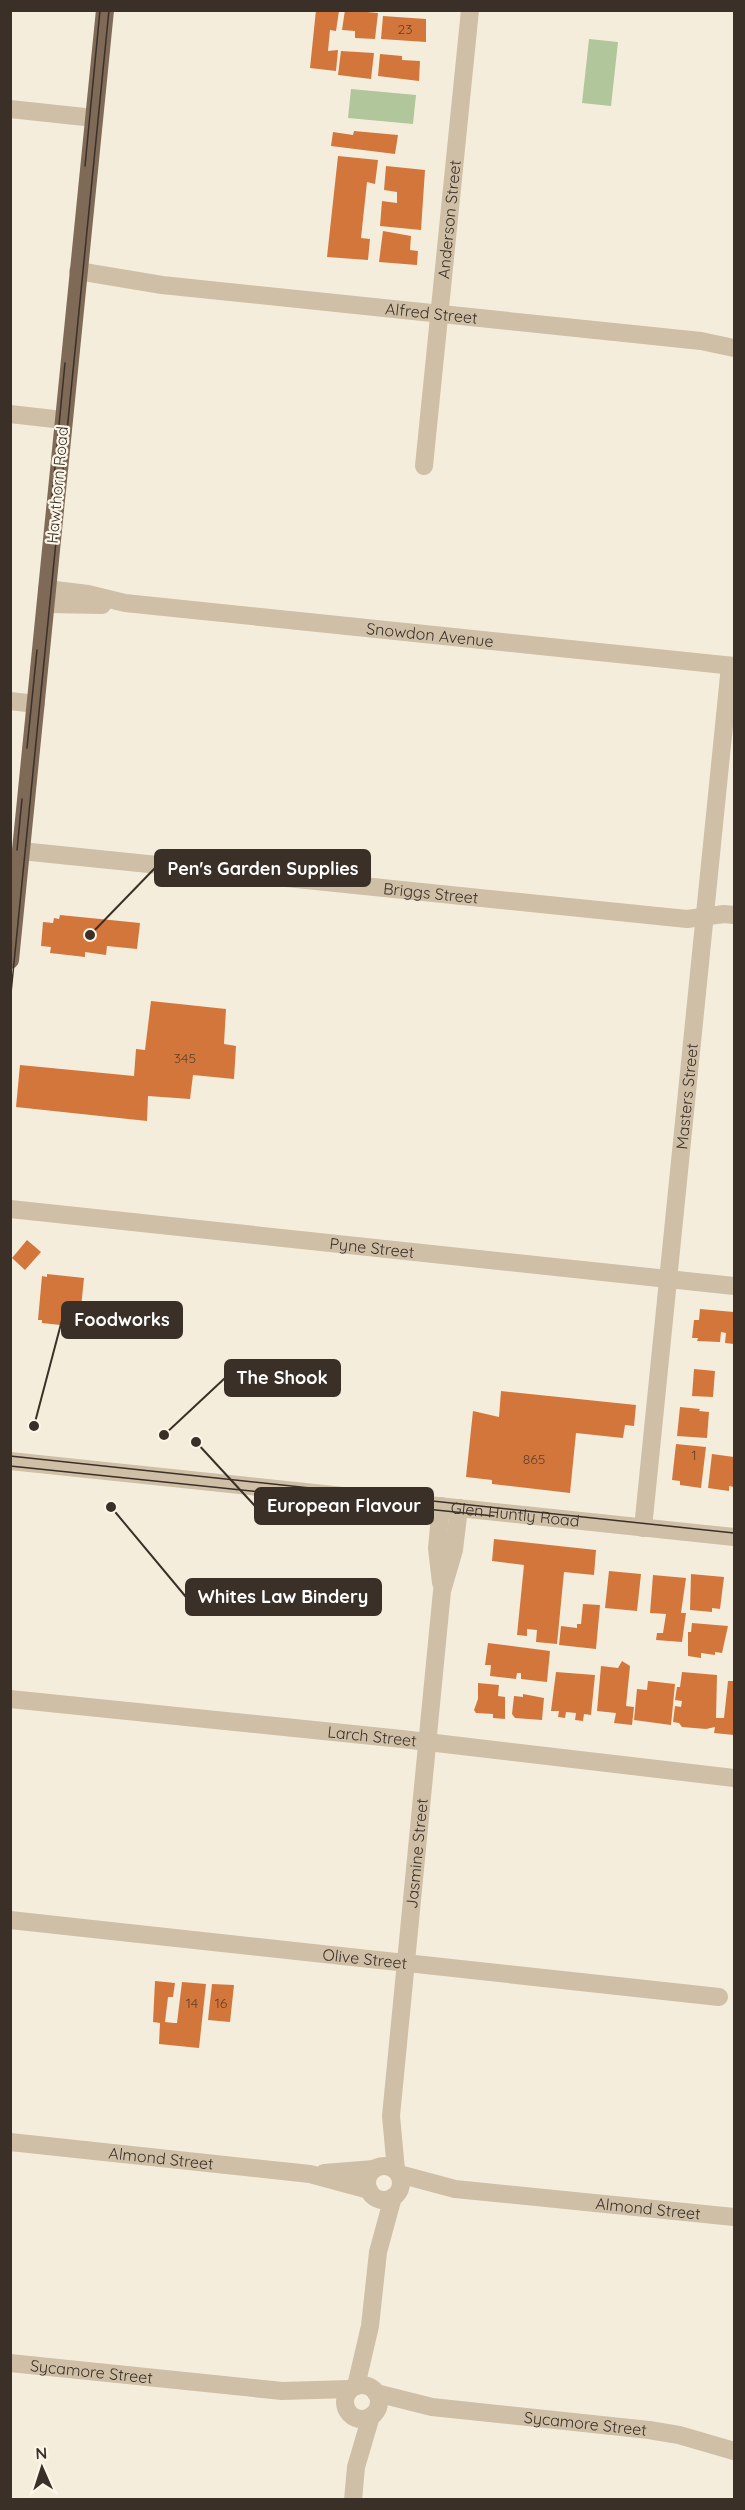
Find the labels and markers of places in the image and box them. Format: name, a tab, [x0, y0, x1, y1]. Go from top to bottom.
callout: Pen's Garden Supplies	[155, 850, 370, 886]
callout: Foodworks	[62, 1302, 182, 1338]
callout: The Shook	[225, 1360, 340, 1396]
callout: European Flavour	[255, 1488, 433, 1524]
callout: Whites Law Bindery	[186, 1579, 381, 1615]

